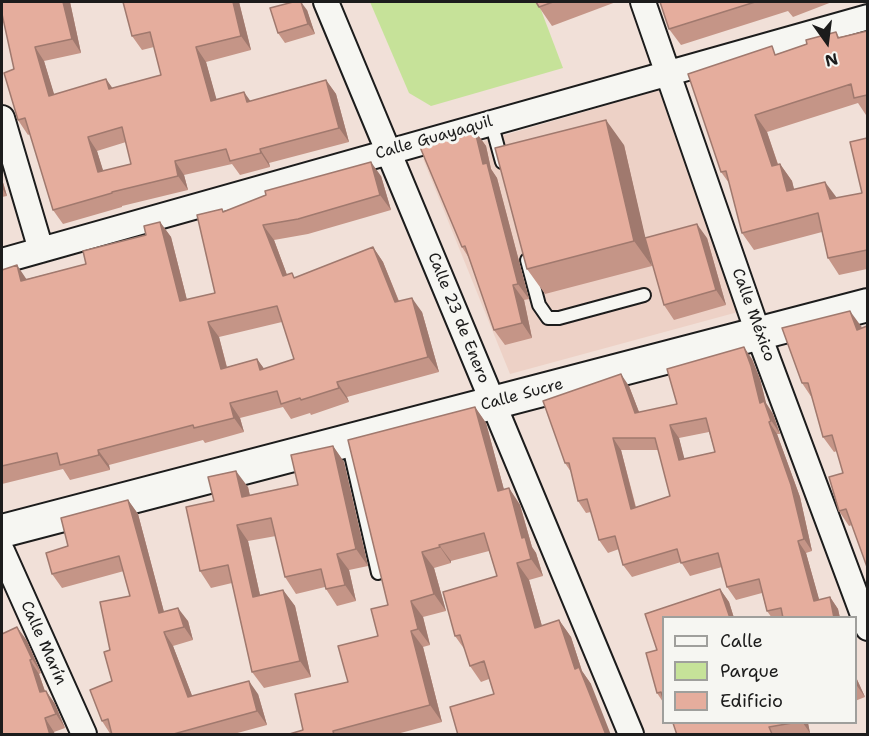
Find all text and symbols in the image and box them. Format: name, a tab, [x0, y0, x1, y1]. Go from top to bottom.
north arrow	[797, 12, 857, 72]
text: N	[823, 48, 840, 72]
street label: Calle Guayaquil	[373, 112, 495, 164]
street label: Calle 23 de Enero	[423, 250, 493, 386]
street label: Calle México	[727, 266, 779, 364]
street label: Calle Sucre	[479, 375, 565, 415]
street label: Calle Marín	[16, 598, 70, 688]
legend	[662, 616, 857, 724]
text: Calle	[720, 629, 763, 653]
text: Parque	[720, 659, 779, 683]
text: Edificio	[720, 689, 783, 713]

